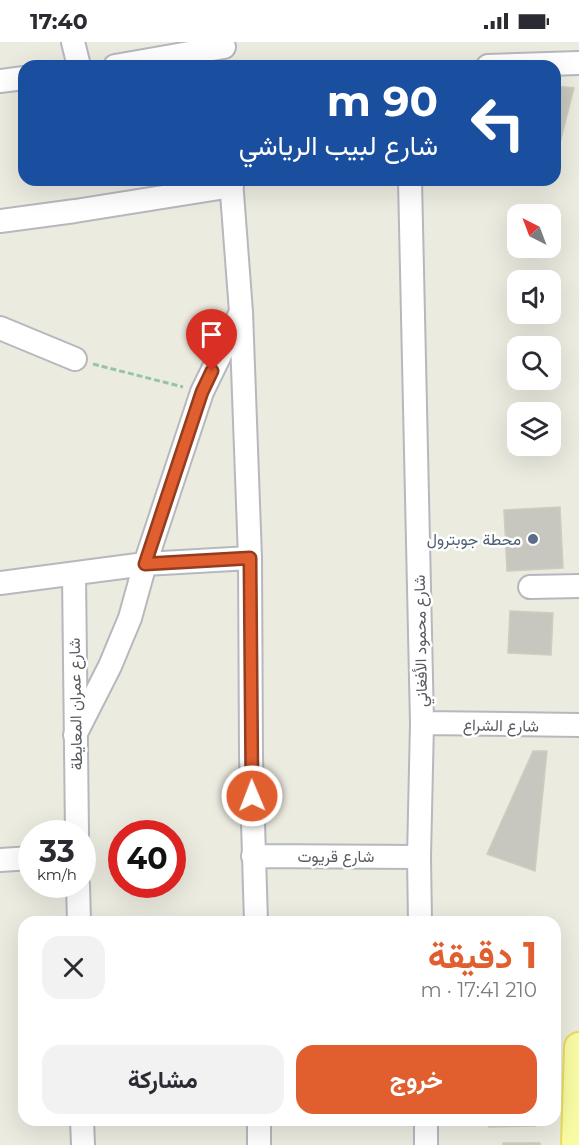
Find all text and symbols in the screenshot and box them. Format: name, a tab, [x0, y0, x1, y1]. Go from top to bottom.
text: 17:40	[30, 8, 88, 35]
text: 90 m	[327, 75, 438, 127]
icon: left	[459, 84, 537, 162]
text: شارع لبيب الرياشي	[239, 129, 438, 162]
north arrow	[507, 204, 561, 258]
map controls	[507, 204, 561, 456]
button: sound	[507, 270, 561, 324]
pin	[186, 309, 237, 371]
icon: arrive	[195, 318, 228, 351]
button: search	[507, 336, 561, 390]
button: layers	[507, 402, 561, 456]
place label: محطة جوبترول	[427, 530, 521, 550]
marker: محطة جوبترول	[526, 532, 540, 546]
street label: شارع محمود الأفغاني	[410, 575, 435, 707]
street label: شارع عمران المعايطة	[65, 637, 88, 770]
street label: شارع الشراع	[463, 715, 539, 738]
position arrow	[220, 764, 284, 828]
speed limit sign: 40	[108, 820, 186, 898]
text: 33	[39, 833, 75, 870]
street label: شارع قريوت	[298, 847, 374, 868]
text: km/h	[37, 865, 77, 884]
text: 1 دقيقة	[428, 933, 537, 977]
button: close	[42, 936, 105, 999]
text: 210 m · 17:41	[420, 978, 537, 1002]
button: مشاركة	[42, 1045, 284, 1114]
button: خروج	[296, 1045, 537, 1114]

